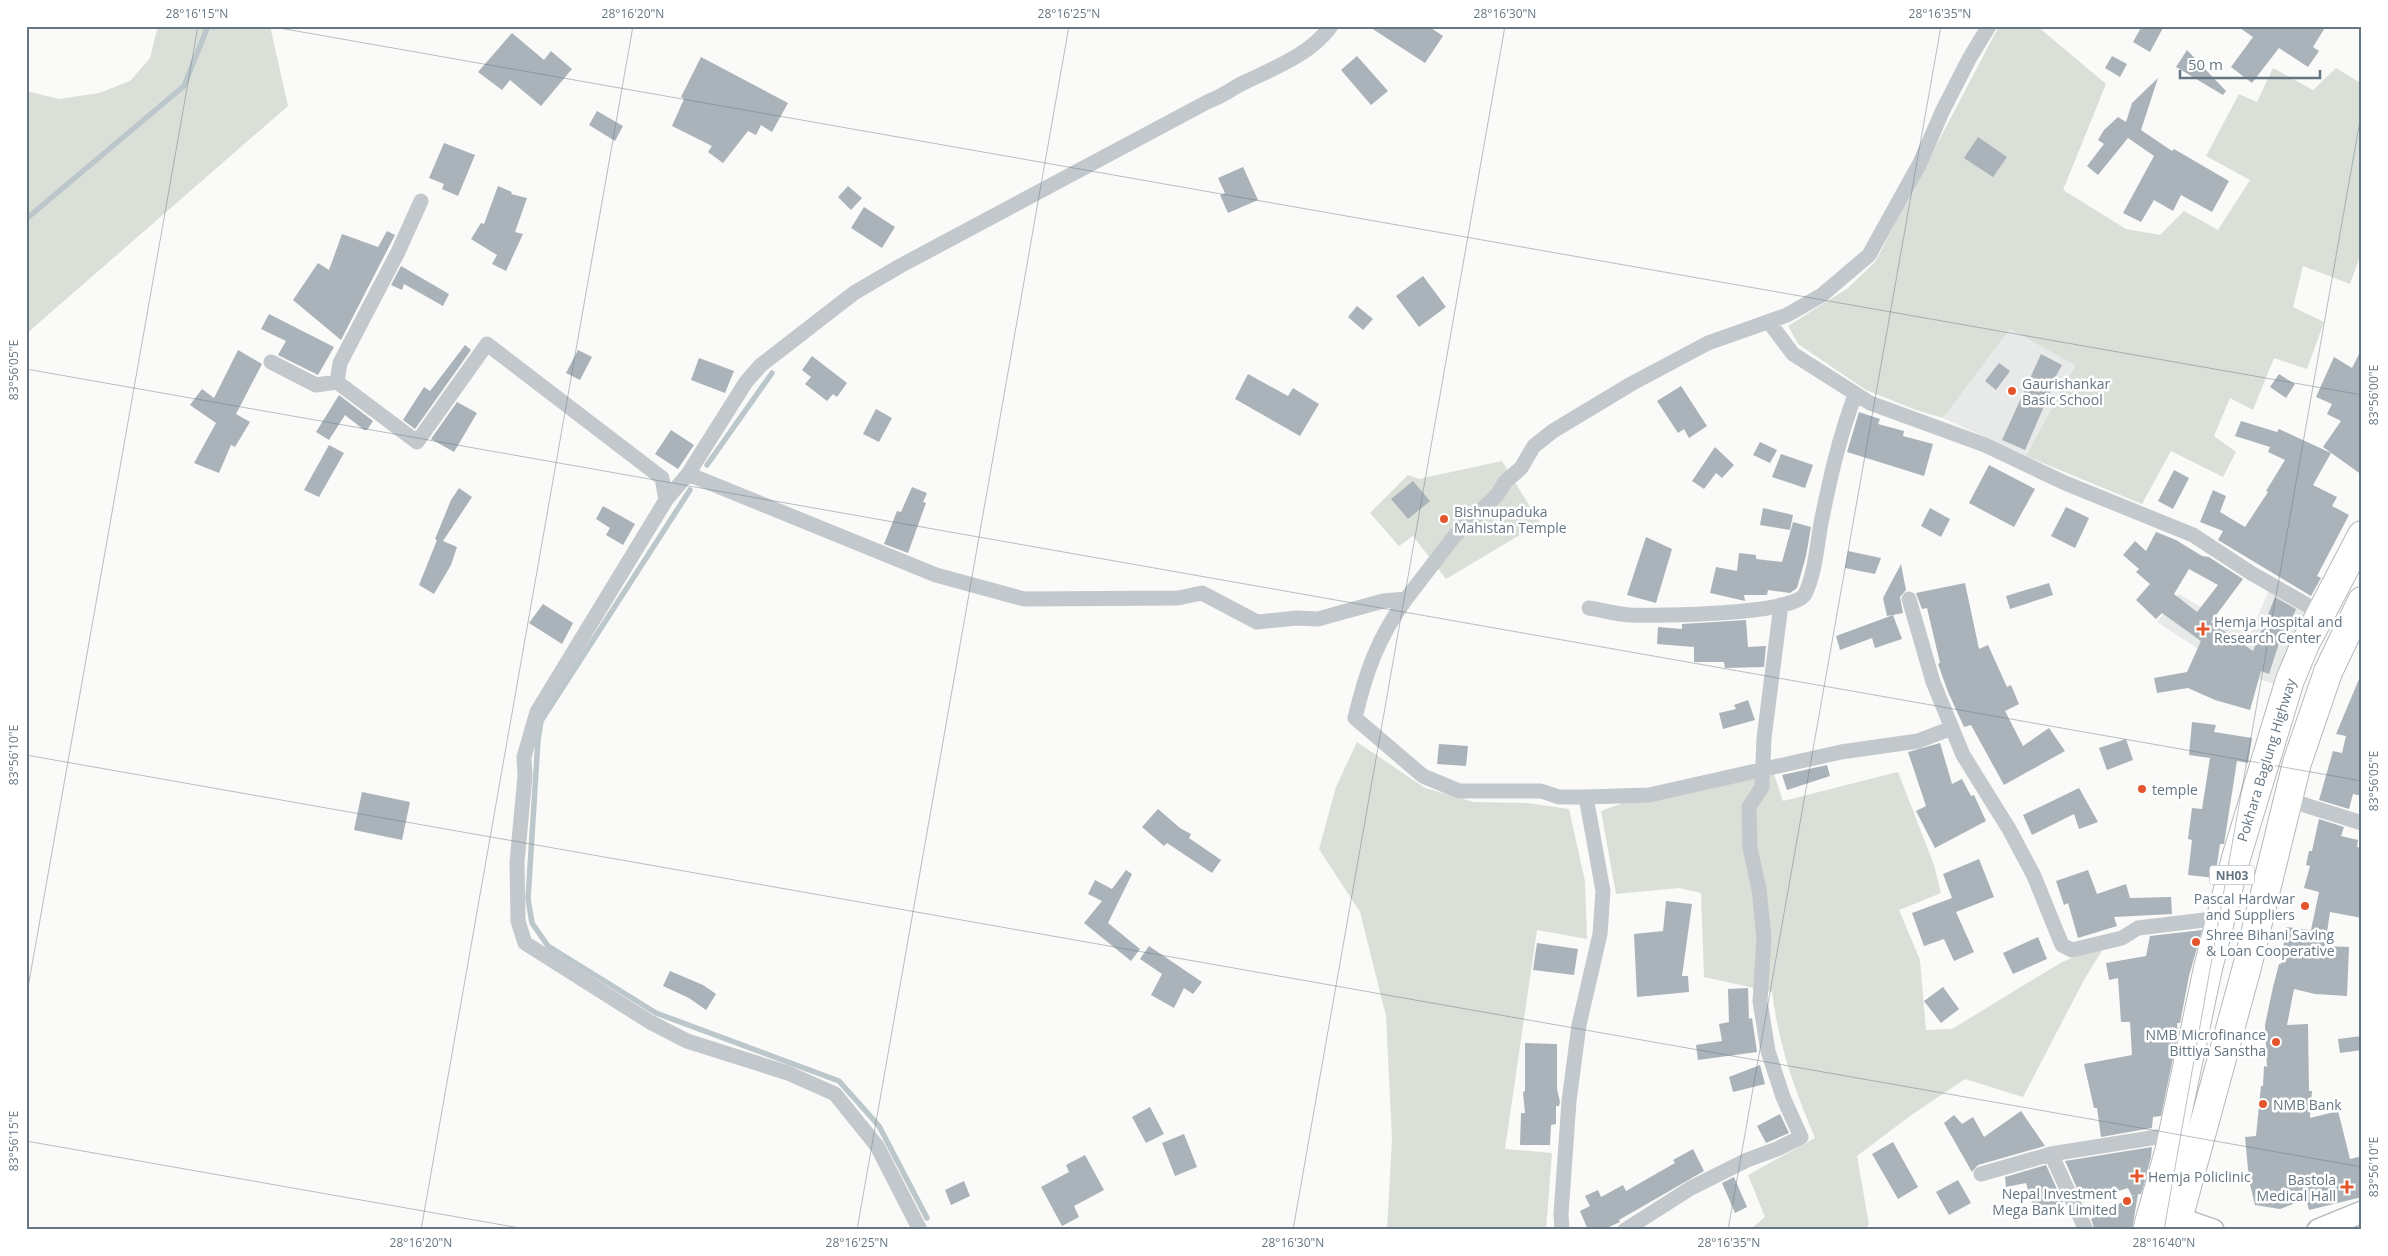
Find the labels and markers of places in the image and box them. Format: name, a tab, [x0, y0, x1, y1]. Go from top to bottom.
place label: Gaurishankar Basic School	[2022, 374, 2111, 409]
marker: Gaurishankar Basic School	[2006, 385, 2018, 397]
place label: Bishnupaduka Mahistan Temple	[1454, 502, 1567, 537]
marker: Bishnupaduka Mahistan Temple	[1438, 513, 1450, 525]
place label: Hemja Hospital and Research Center	[2214, 612, 2342, 647]
marker: Hemja Hospital and Research Center	[2196, 622, 2210, 636]
place label: temple	[2152, 780, 2198, 799]
marker: temple	[2136, 783, 2148, 795]
place label: Pascal Hardwar and Suppliers	[2194, 889, 2295, 924]
marker: Pascal Hardwar and Suppliers	[2299, 900, 2311, 912]
place label: Shree Bihani Saving & Loan Cooperative	[2206, 925, 2335, 960]
marker: Shree Bihani Saving & Loan Cooperative	[2190, 936, 2202, 948]
place label: NMB Microfinance Bittiya Sanstha	[2145, 1025, 2266, 1060]
marker: NMB Microfinance Bittiya Sanstha	[2270, 1036, 2282, 1048]
place label: NMB Bank	[2273, 1095, 2342, 1114]
marker: NMB Bank	[2257, 1098, 2269, 1110]
place label: Hemja Policlinic	[2148, 1167, 2251, 1186]
marker: Hemja Policlinic	[2130, 1169, 2144, 1183]
place label: Bastola Medical Hall	[2257, 1170, 2336, 1205]
marker: Bastola Medical Hall	[2340, 1180, 2354, 1194]
place label: Nepal Investment Mega Bank Limited	[1992, 1184, 2117, 1219]
marker: Nepal Investment Mega Bank Limited	[2121, 1195, 2133, 1207]

